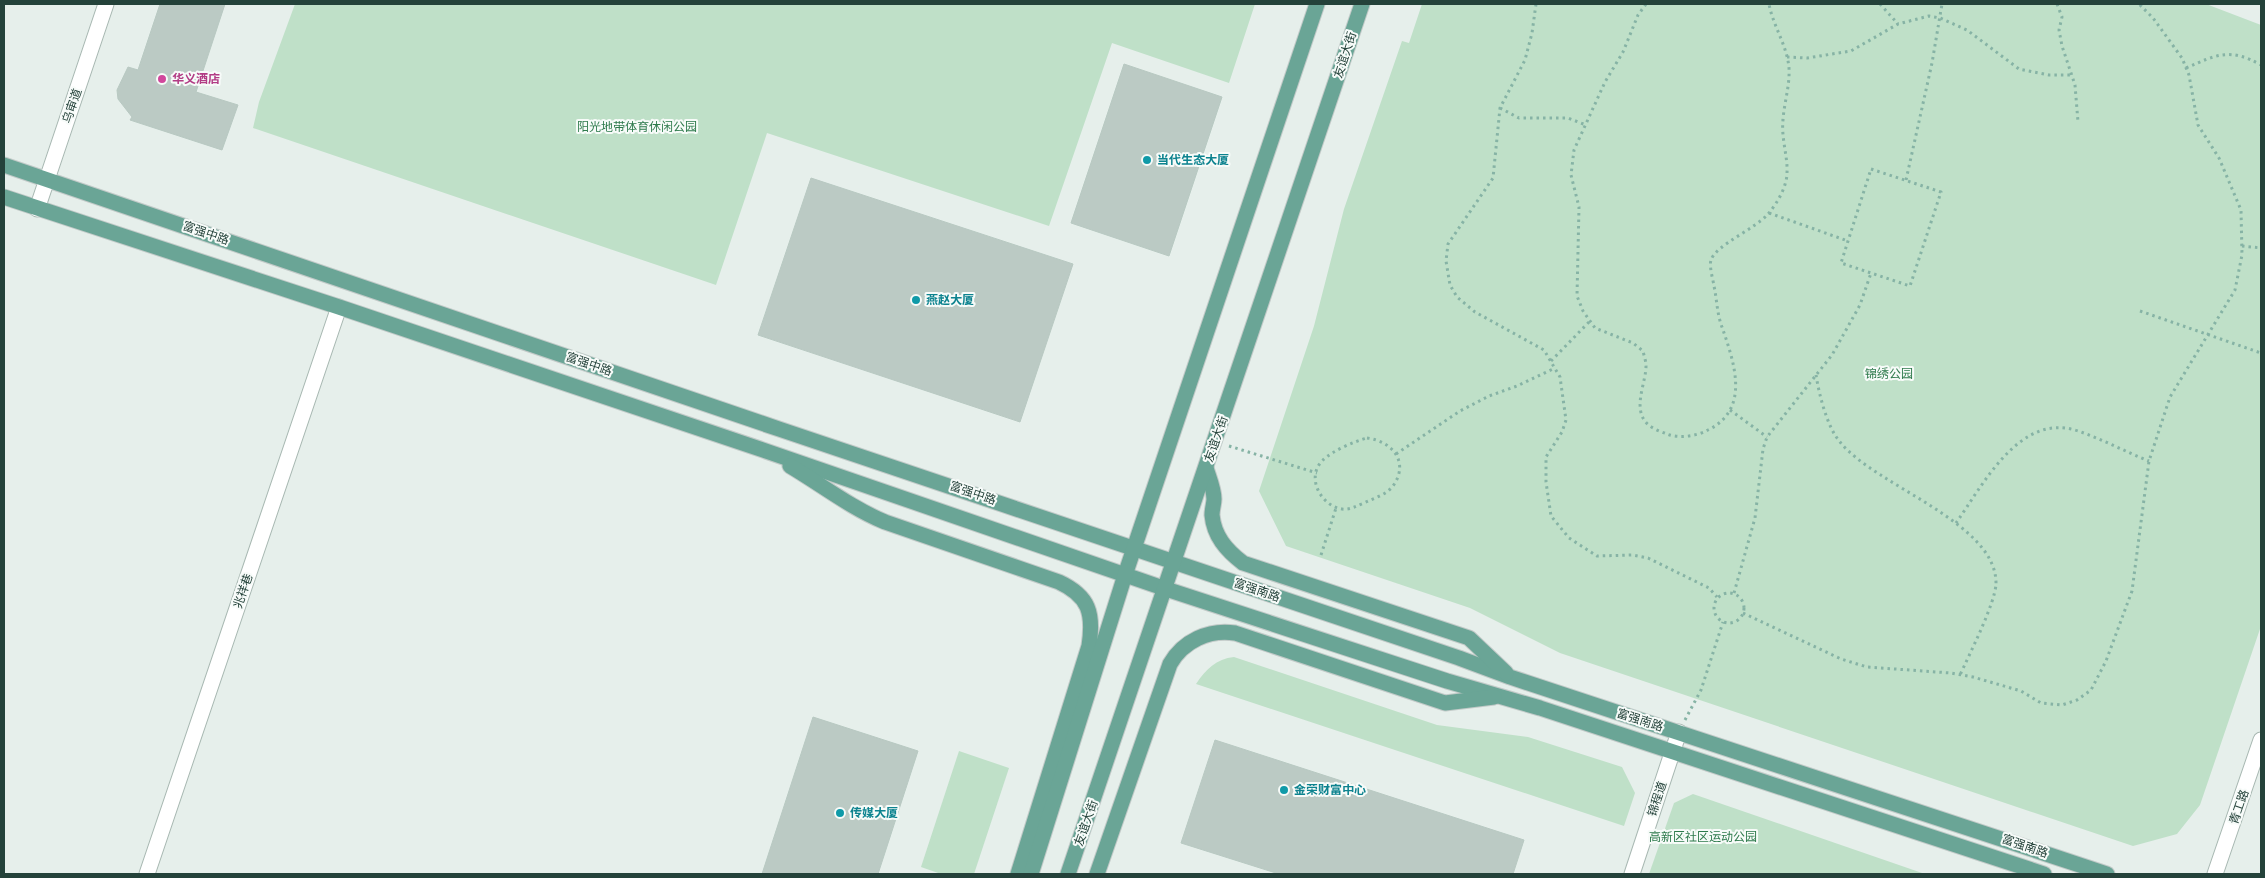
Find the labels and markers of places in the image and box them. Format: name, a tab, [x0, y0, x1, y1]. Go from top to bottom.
place label: 华义酒店	[172, 72, 220, 86]
marker: 华义酒店	[156, 73, 168, 85]
place label: 当代生态大厦	[1157, 153, 1229, 167]
marker: 当代生态大厦	[1141, 154, 1153, 166]
place label: 燕赵大厦	[926, 293, 974, 307]
marker: 燕赵大厦	[910, 294, 922, 306]
place label: 金荣财富中心	[1294, 783, 1366, 797]
marker: 金荣财富中心	[1278, 784, 1290, 796]
place label: 传媒大厦	[850, 806, 898, 820]
marker: 传媒大厦	[834, 807, 846, 819]

